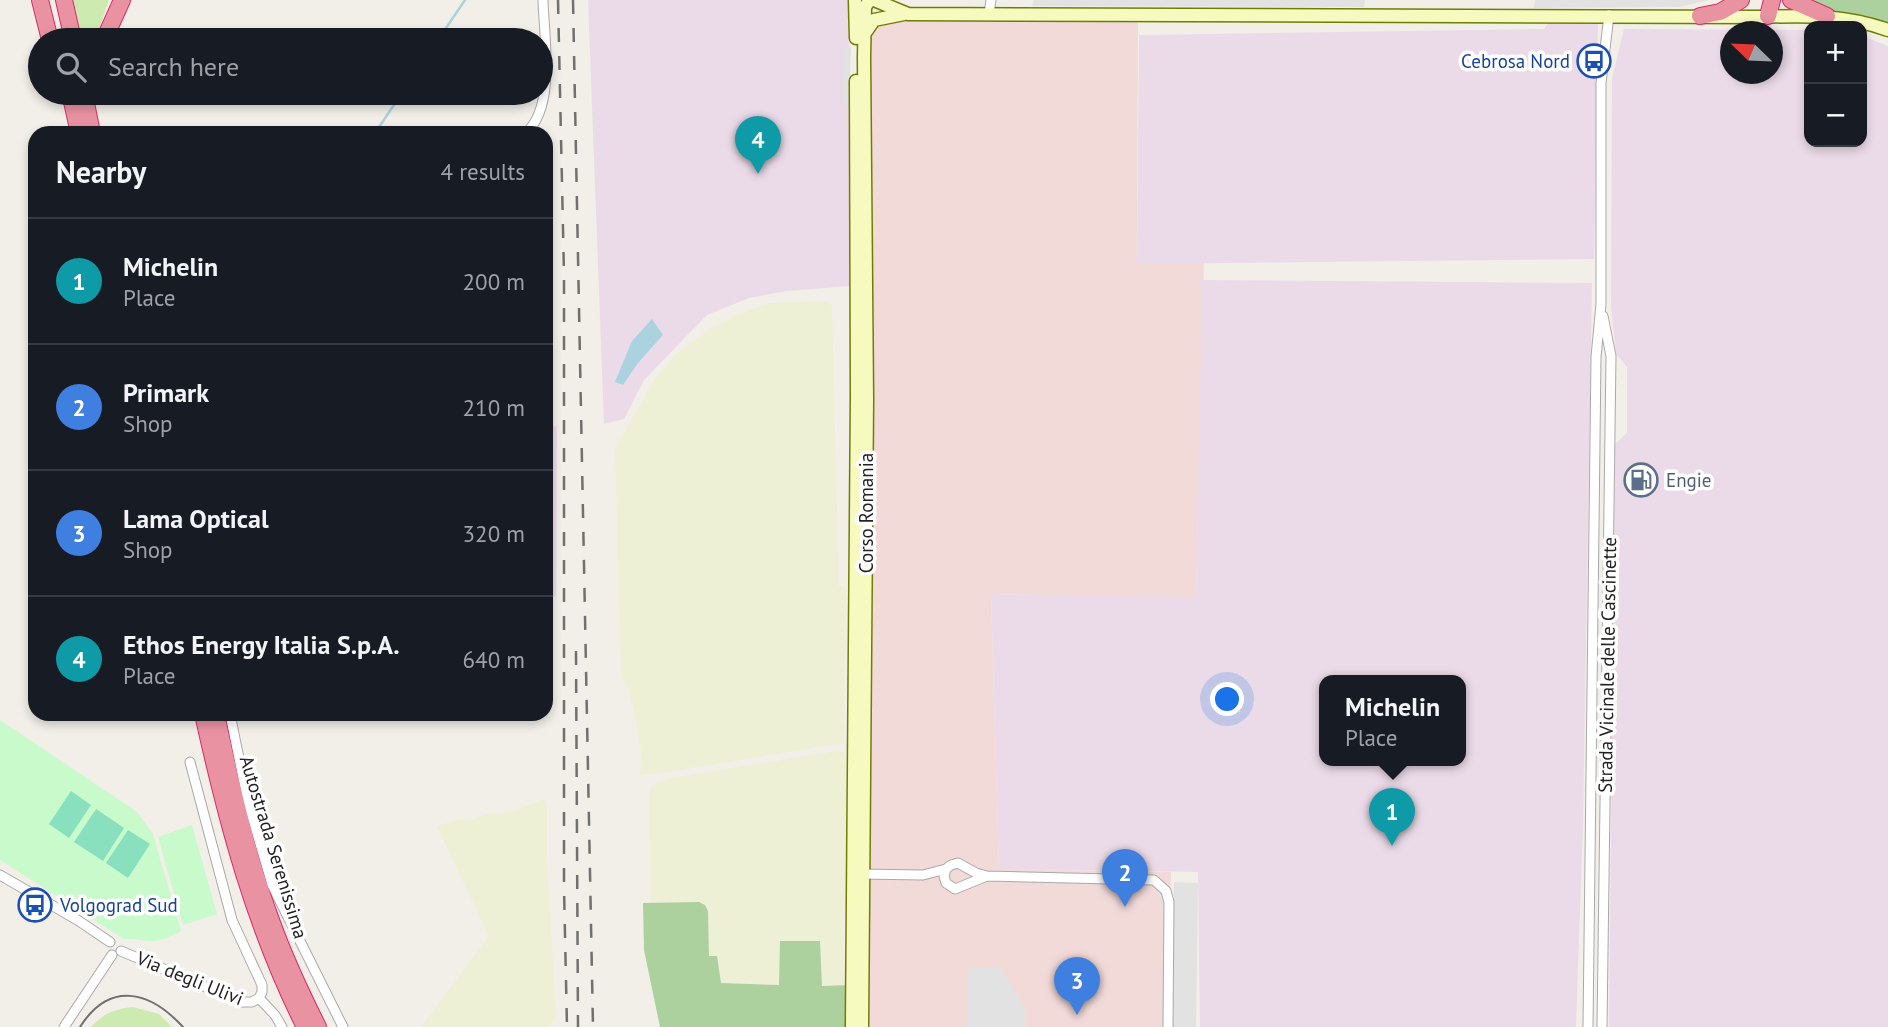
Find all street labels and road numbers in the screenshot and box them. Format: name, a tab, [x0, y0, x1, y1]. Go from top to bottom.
street label: Corso Romania	[854, 453, 878, 573]
street label: Strada Vicinale delle Cascinette	[1593, 537, 1621, 793]
street label: Autostrada Serenissima	[235, 753, 313, 941]
street label: Via degli Ulivi	[132, 945, 247, 1010]

